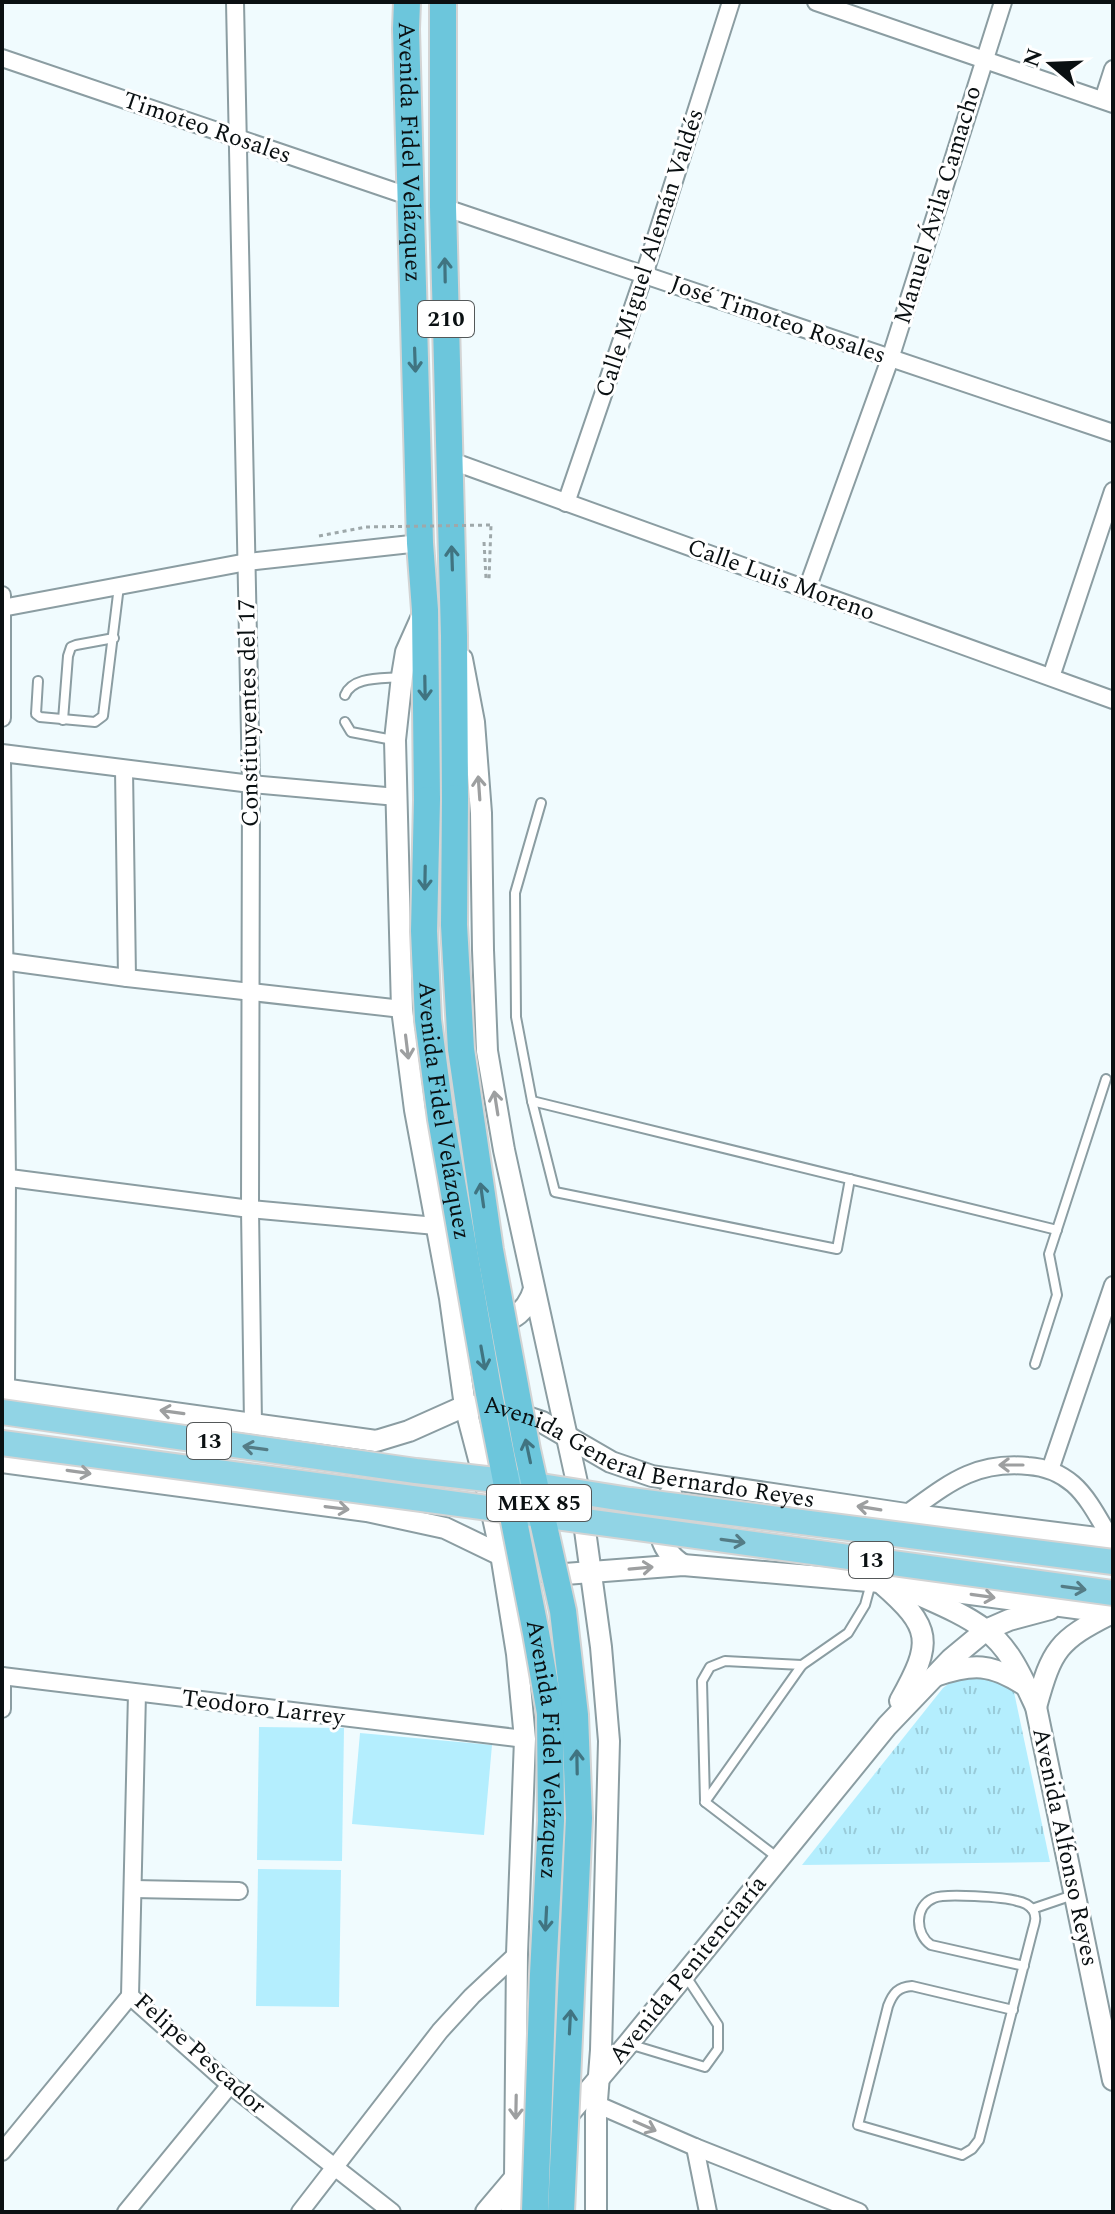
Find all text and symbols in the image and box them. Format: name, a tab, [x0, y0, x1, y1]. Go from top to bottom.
street label: Avenida Fidel Velázquez	[388, 21, 431, 283]
north arrow	[1011, 24, 1091, 104]
text: N	[1015, 44, 1052, 72]
street label: Manuel Ávila Camacho	[885, 81, 991, 329]
street label: Timoteo Rosales	[118, 82, 296, 174]
street label: Calle Miguel Alemán Valdés	[586, 104, 714, 402]
one-way arrow	[437, 257, 452, 284]
street label: José Timoteo Rosales	[665, 266, 891, 374]
road number: 210	[418, 301, 474, 337]
one-way arrow	[408, 346, 423, 373]
street label: Calle Luis Moreno	[682, 529, 880, 631]
one-way arrow	[444, 545, 460, 572]
street label: Constituyentes del 17	[229, 599, 269, 827]
one-way arrow	[418, 674, 433, 701]
one-way arrow	[471, 775, 486, 802]
one-way arrow	[418, 864, 433, 891]
street label: Avenida Fidel Velázquez	[408, 981, 480, 1243]
one-way arrow	[400, 1034, 415, 1060]
one-way arrow	[488, 1091, 503, 1116]
one-way arrow	[473, 1183, 488, 1208]
one-way arrow	[476, 1344, 491, 1370]
street label: Avenida General Bernardo Reyes	[483, 1388, 817, 1518]
one-way arrow	[159, 1404, 185, 1419]
road number: 13	[187, 1423, 231, 1459]
one-way arrow	[520, 1439, 535, 1464]
one-way arrow	[243, 1440, 269, 1455]
one-way arrow	[998, 1457, 1025, 1473]
one-way arrow	[65, 1465, 92, 1480]
road number: MEX 85	[487, 1485, 591, 1521]
one-way arrow	[323, 1500, 350, 1515]
one-way arrow	[857, 1500, 882, 1515]
one-way arrow	[720, 1534, 746, 1549]
road number: 13	[849, 1542, 893, 1578]
one-way arrow	[627, 1561, 654, 1576]
one-way arrow	[1061, 1581, 1086, 1596]
one-way arrow	[970, 1589, 995, 1604]
street label: Avenida Fidel Velázquez	[516, 1617, 569, 1880]
street label: Teodoro Larrey	[180, 1680, 348, 1736]
street label: Avenida Alfonso Reyes	[1022, 1724, 1108, 1970]
one-way arrow	[570, 1749, 585, 1776]
street label: Avenida Penitenciaría	[600, 1868, 776, 2072]
one-way arrow	[538, 1905, 553, 1932]
street label: Felipe Pescador	[126, 1985, 274, 2123]
one-way arrow	[563, 2009, 578, 2036]
one-way arrow	[508, 2093, 524, 2120]
one-way arrow	[633, 2119, 657, 2134]

